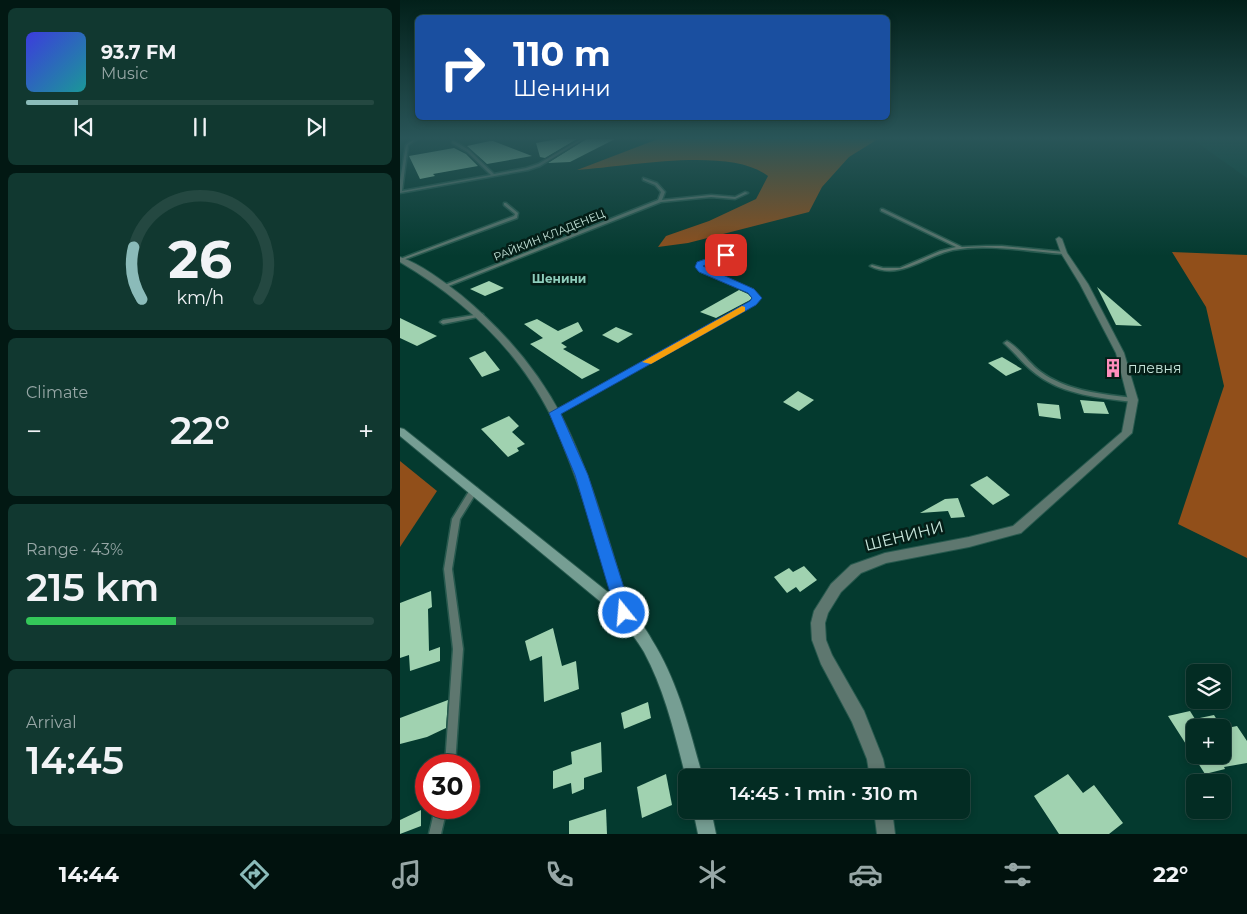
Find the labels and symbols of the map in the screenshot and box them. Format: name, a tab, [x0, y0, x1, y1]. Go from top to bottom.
street label: РАЙКИН КЛАДЕНЕЦ	[491, 206, 607, 264]
pin	[705, 234, 747, 276]
district label: Шенини	[532, 271, 586, 286]
building icon: плевня	[1102, 357, 1124, 379]
place label: плевня	[1128, 359, 1181, 377]
street label: ШЕНИНИ	[863, 517, 945, 555]
position arrow	[597, 586, 649, 638]
speed limit sign: 30	[415, 754, 480, 819]

